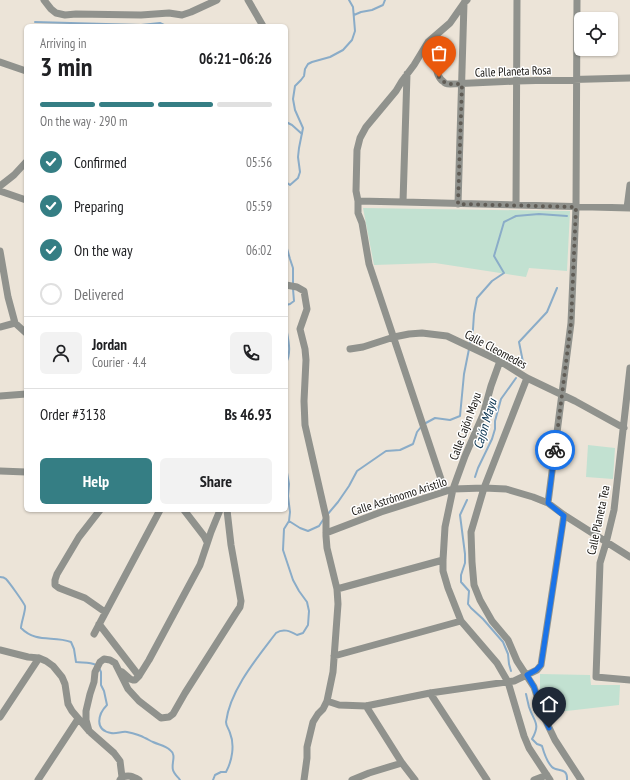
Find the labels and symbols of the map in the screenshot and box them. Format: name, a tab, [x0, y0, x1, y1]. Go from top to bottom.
pin	[422, 36, 456, 77]
street label: Calle Planeta Rosa	[475, 62, 552, 80]
street label: Calle Cleomedes	[462, 326, 530, 372]
street label: Calle Cajón Mayu	[446, 390, 484, 462]
water label: Cajón Mayu	[469, 395, 501, 451]
courier	[535, 430, 575, 470]
street label: Calle Astrónomo Aristilo	[349, 473, 449, 519]
street label: Calle Planeta Tea	[583, 484, 613, 556]
pin	[532, 687, 566, 728]

